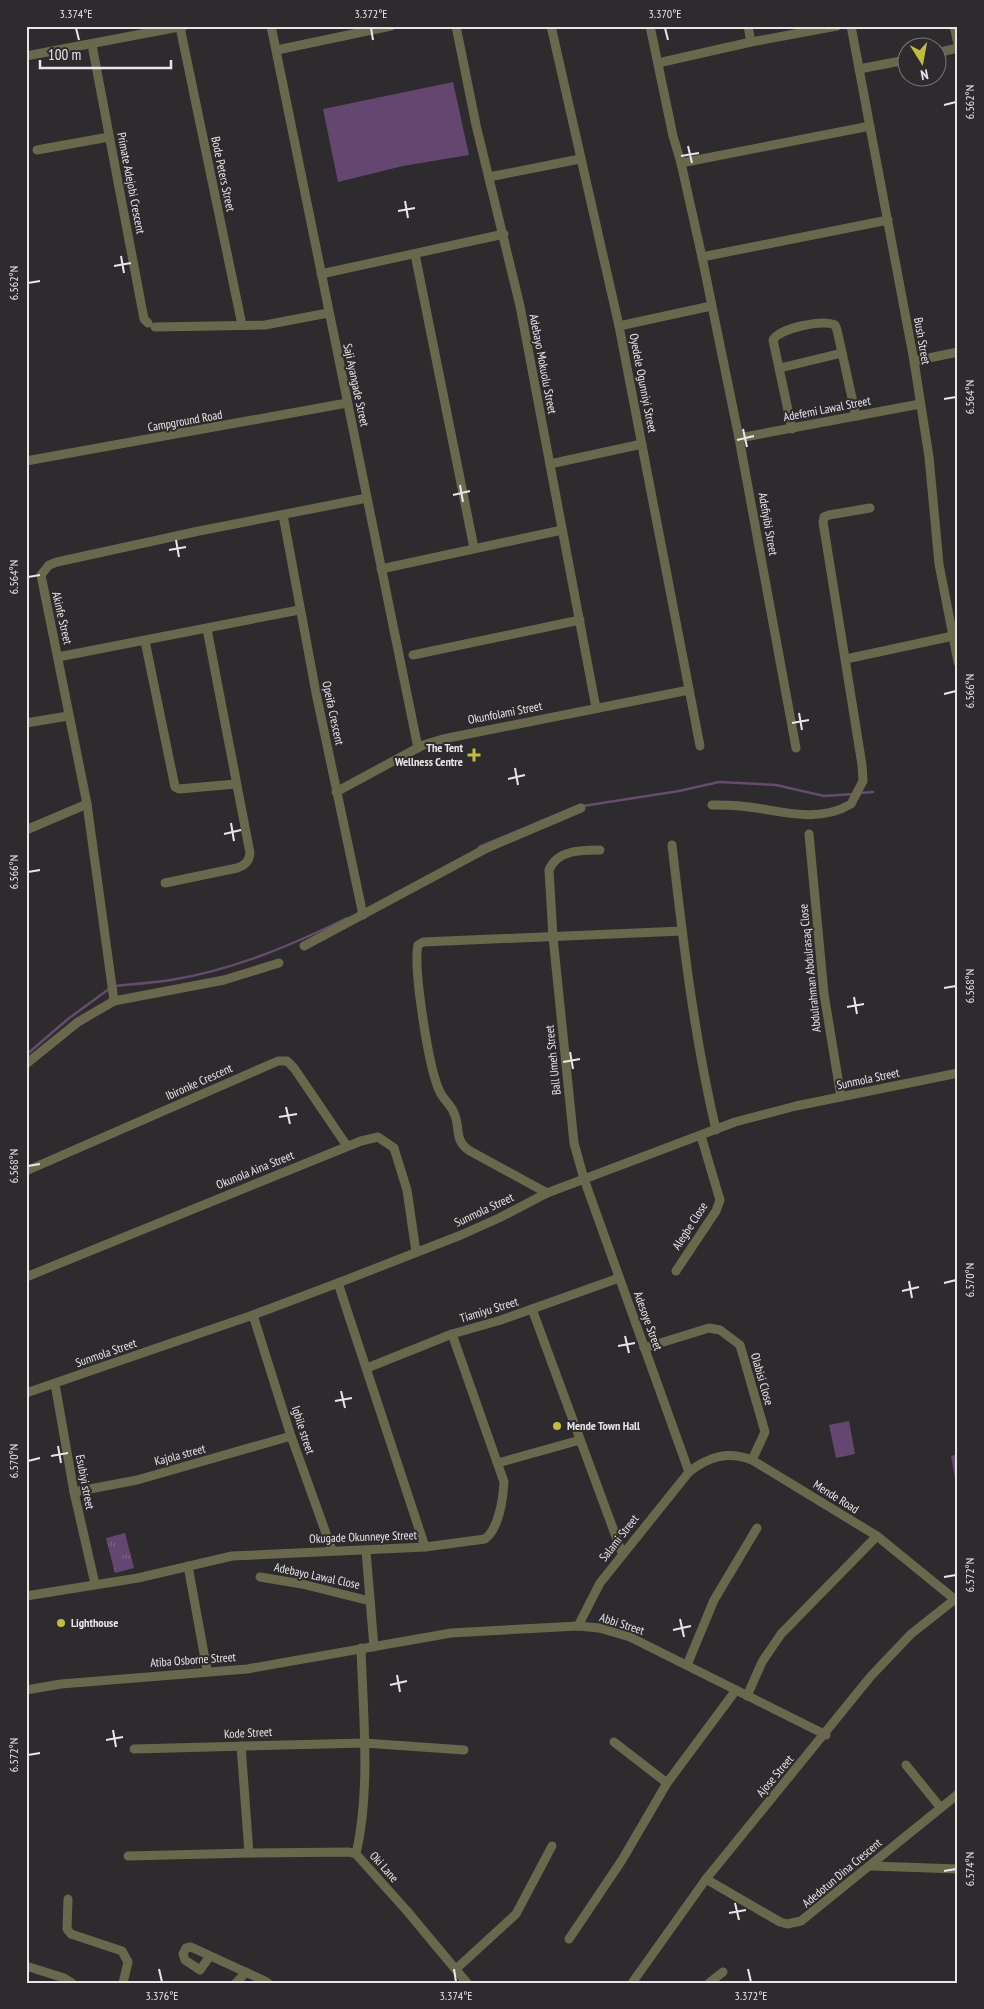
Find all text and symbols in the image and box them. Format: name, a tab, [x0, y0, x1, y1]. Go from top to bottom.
text: 3.374°E	[60, 6, 93, 21]
text: 3.372°E	[355, 6, 388, 21]
text: 3.370°E	[649, 6, 682, 21]
scale bar	[40, 38, 171, 70]
north arrow	[896, 38, 946, 88]
text: 100 m	[48, 45, 81, 64]
text: N	[919, 65, 930, 84]
text: 6.562°N	[962, 85, 977, 119]
street label: Primate Adejobi Crescent	[114, 131, 149, 236]
street label: Bode Peters Street	[208, 135, 239, 214]
text: 6.562°N	[6, 266, 21, 300]
street label: Adebayo Mokuolu Street	[526, 313, 561, 416]
street label: Bush Street	[911, 316, 934, 366]
street label: Oyedele Ogunniyi Street	[626, 332, 661, 435]
street label: Saji Ayangade Street	[340, 342, 373, 429]
text: 6.564°N	[962, 380, 977, 414]
street label: Adefemi Lawal Street	[782, 393, 872, 424]
street label: Campground Road	[146, 407, 223, 434]
street label: Adefiyibi Street	[756, 491, 782, 557]
text: 6.564°N	[6, 560, 21, 594]
street label: Akinfe Street	[49, 590, 76, 646]
text: 6.566°N	[962, 674, 977, 708]
street label: Opeifa Crescent	[319, 680, 348, 747]
street label: Okunfolami Street	[467, 698, 544, 727]
place label: The Tent Wellness Centre	[394, 740, 463, 769]
marker: The Tent Wellness Centre	[467, 748, 481, 762]
text: 6.566°N	[6, 855, 21, 889]
street label: Abdulrahman Abdulrasaq Close	[795, 903, 824, 1033]
text: 6.568°N	[962, 969, 977, 1003]
street label: Ball Umeh Street	[541, 1024, 564, 1096]
street label: Ibironke Crescent	[163, 1060, 235, 1103]
street label: Sunmola Street	[835, 1064, 901, 1092]
street label: Okunola Aina Street	[214, 1147, 296, 1192]
text: 6.568°N	[6, 1149, 21, 1183]
street label: Sunmola Street	[452, 1189, 516, 1230]
street label: Alegbe Close	[669, 1199, 711, 1252]
text: 6.570°N	[962, 1263, 977, 1297]
street label: Adesoye Street	[631, 1289, 666, 1353]
street label: Tiamiyu Street	[458, 1293, 521, 1326]
street label: Sunmola Street	[73, 1335, 139, 1370]
street label: Olabisi Close	[748, 1351, 777, 1407]
street label: Igbile street	[289, 1404, 319, 1457]
place label: Mende Town Hall	[567, 1418, 640, 1433]
marker: Mende Town Hall	[551, 1420, 563, 1432]
street label: Kajola street	[153, 1440, 208, 1469]
text: 6.570°N	[6, 1444, 21, 1478]
street label: Esubiyi street	[73, 1453, 98, 1511]
street label: Mende Road	[811, 1477, 862, 1516]
street label: Salami Street	[596, 1511, 642, 1564]
street label: Okugade Okunneye Street	[309, 1527, 418, 1546]
text: 6.572°N	[962, 1558, 977, 1592]
street label: Adebayo Lawal Close	[273, 1559, 361, 1592]
street label: Abbi Street	[598, 1609, 647, 1638]
place label: Lighthouse	[71, 1615, 118, 1630]
marker: Lighthouse	[55, 1617, 67, 1629]
street label: Atiba Osborne Street	[150, 1649, 237, 1670]
street label: Kode Street	[224, 1724, 273, 1741]
text: 6.572°N	[6, 1738, 21, 1772]
street label: Ajose Street	[753, 1751, 797, 1800]
street label: Adedotun Dina Crescent	[799, 1835, 885, 1910]
street label: Oki Lane	[367, 1848, 402, 1885]
text: 6.574°N	[962, 1852, 977, 1886]
text: 3.376°E	[146, 1988, 179, 2003]
text: 3.374°E	[440, 1988, 473, 2003]
text: 3.372°E	[735, 1988, 768, 2003]

